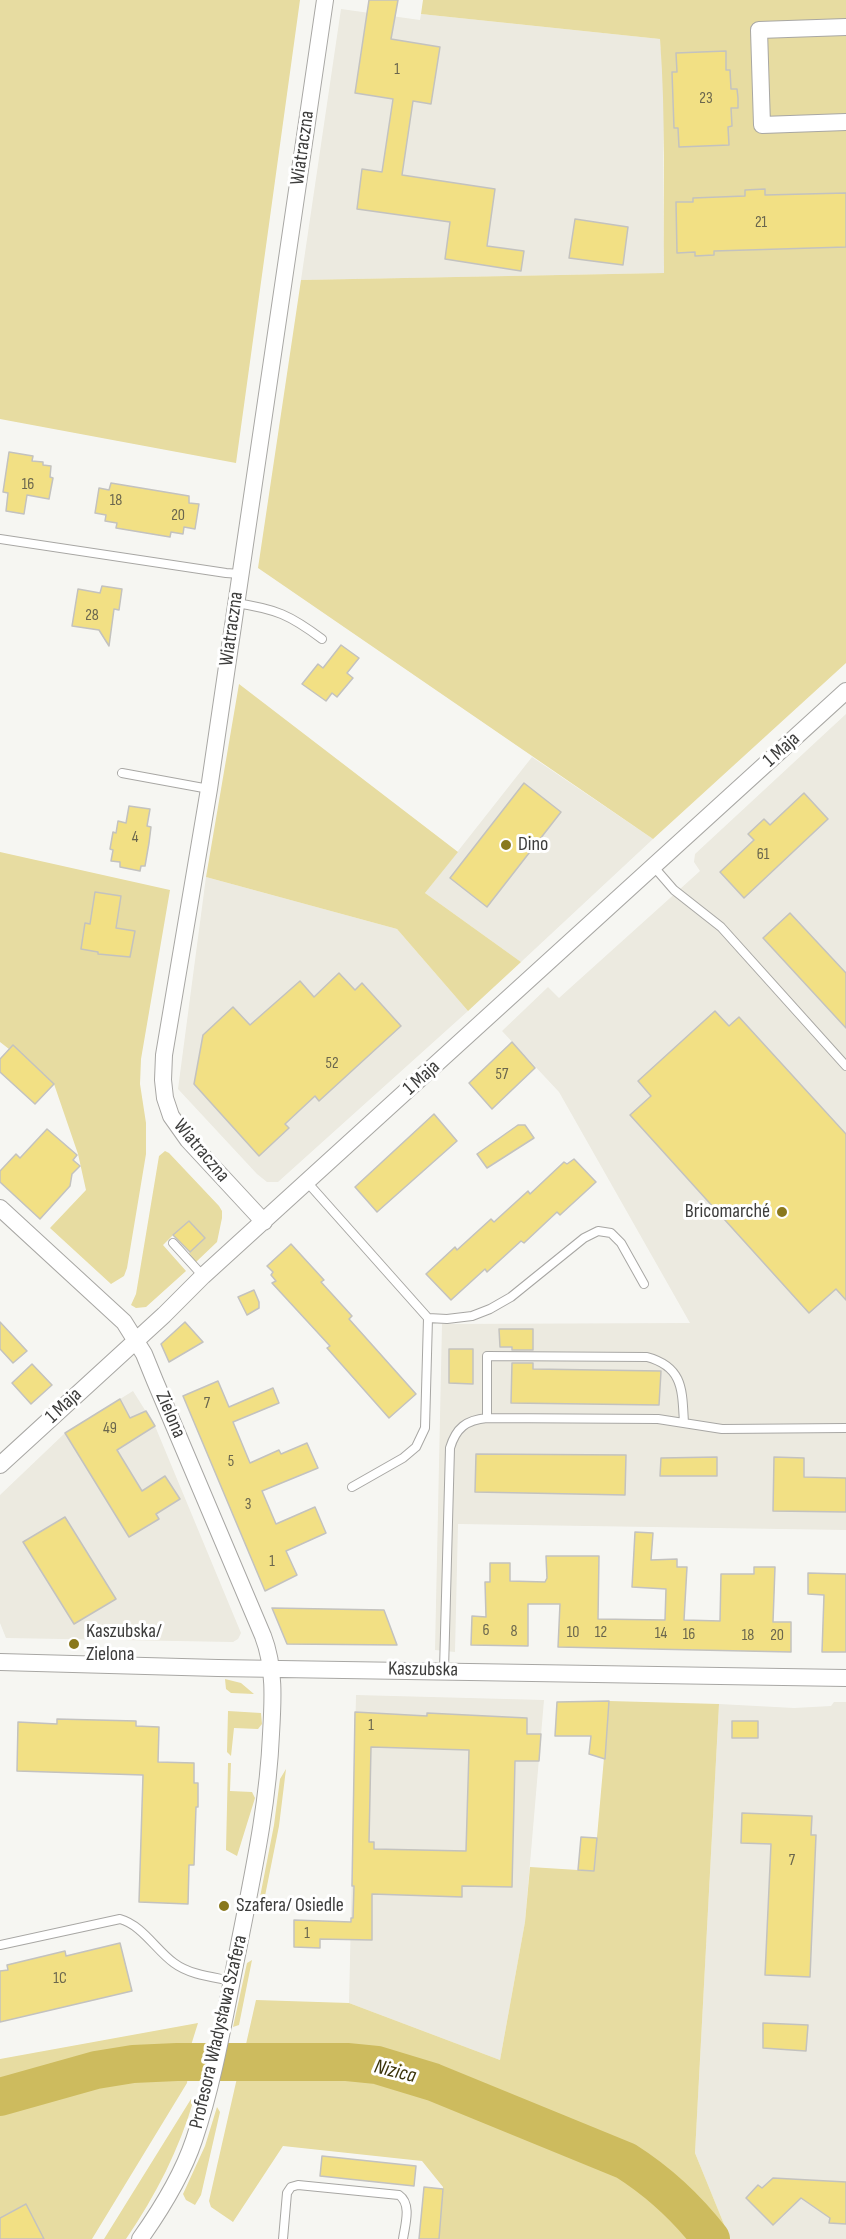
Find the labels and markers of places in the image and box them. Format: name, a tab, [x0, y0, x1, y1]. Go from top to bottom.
place label: Dino	[518, 833, 548, 857]
marker: Dino	[499, 838, 513, 852]
place label: Bricomarché	[685, 1200, 770, 1224]
marker: Bricomarché	[775, 1205, 789, 1219]
place label: Kaszubska/ Zielona	[86, 1620, 162, 1667]
marker: Kaszubska/ Zielona	[67, 1637, 81, 1651]
place label: Szafera/ Osiedle	[236, 1894, 344, 1918]
marker: Szafera/ Osiedle	[217, 1899, 231, 1913]

